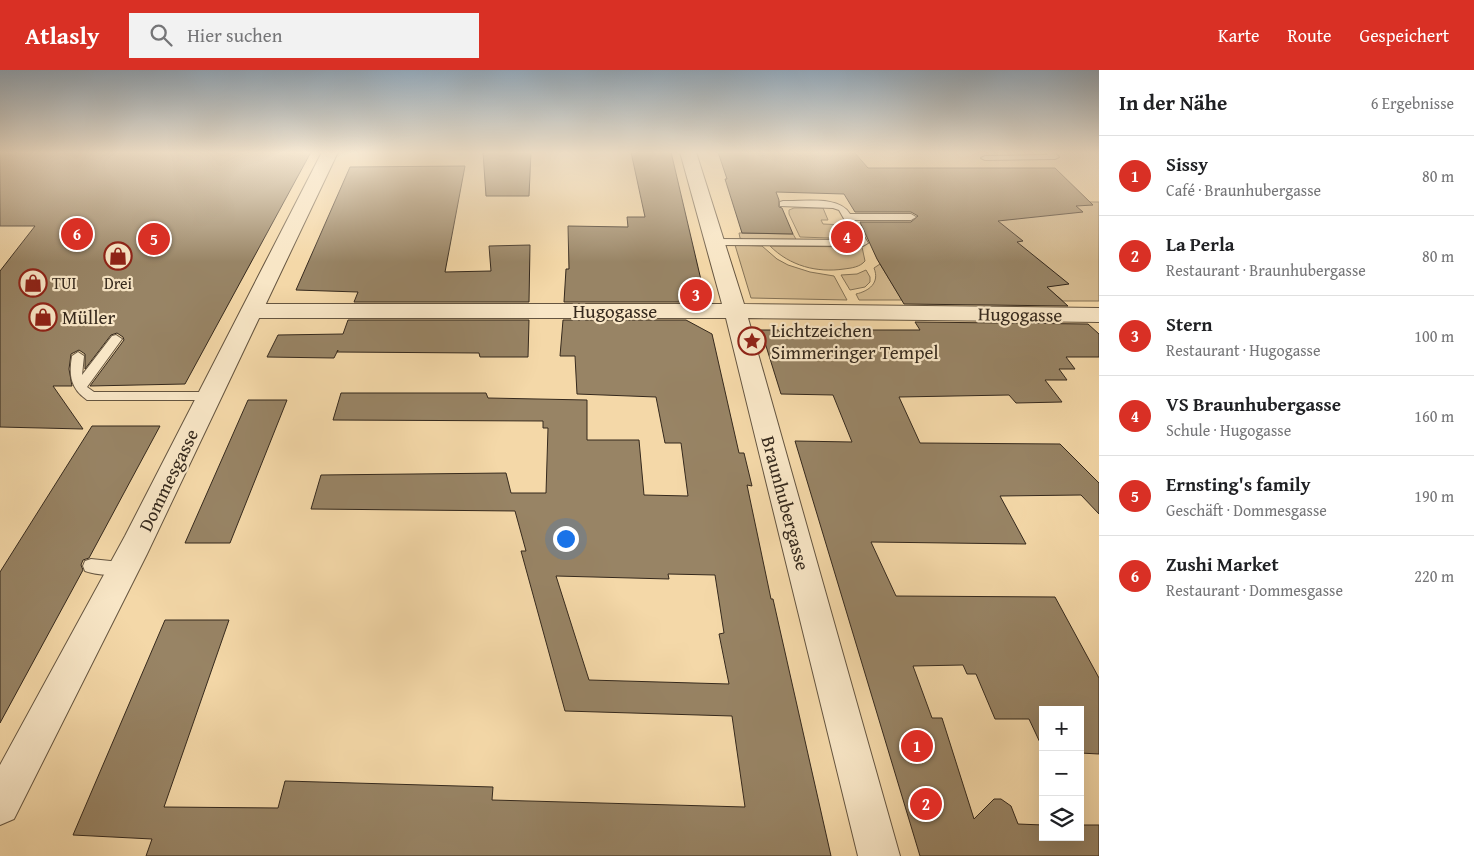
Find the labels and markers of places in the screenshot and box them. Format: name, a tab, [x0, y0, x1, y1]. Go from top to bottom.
pin: 6	[61, 215, 93, 253]
pin: 4	[831, 218, 863, 256]
pin: 5	[138, 220, 170, 258]
shop icon: Drei	[103, 241, 133, 271]
shop icon: TUI	[18, 268, 48, 298]
place label: TUI	[52, 271, 77, 295]
place label: Drei	[104, 271, 133, 295]
pin: 3	[680, 276, 712, 314]
shop icon: Müller	[28, 302, 58, 332]
place label: Müller	[62, 303, 115, 331]
place label: Lichtzeichen Simmeringer Tempel	[771, 316, 939, 366]
place icon: Lichtzeichen Simmeringer Tempel	[737, 326, 767, 356]
pin: 1	[901, 727, 933, 765]
pin: 2	[910, 785, 942, 823]

